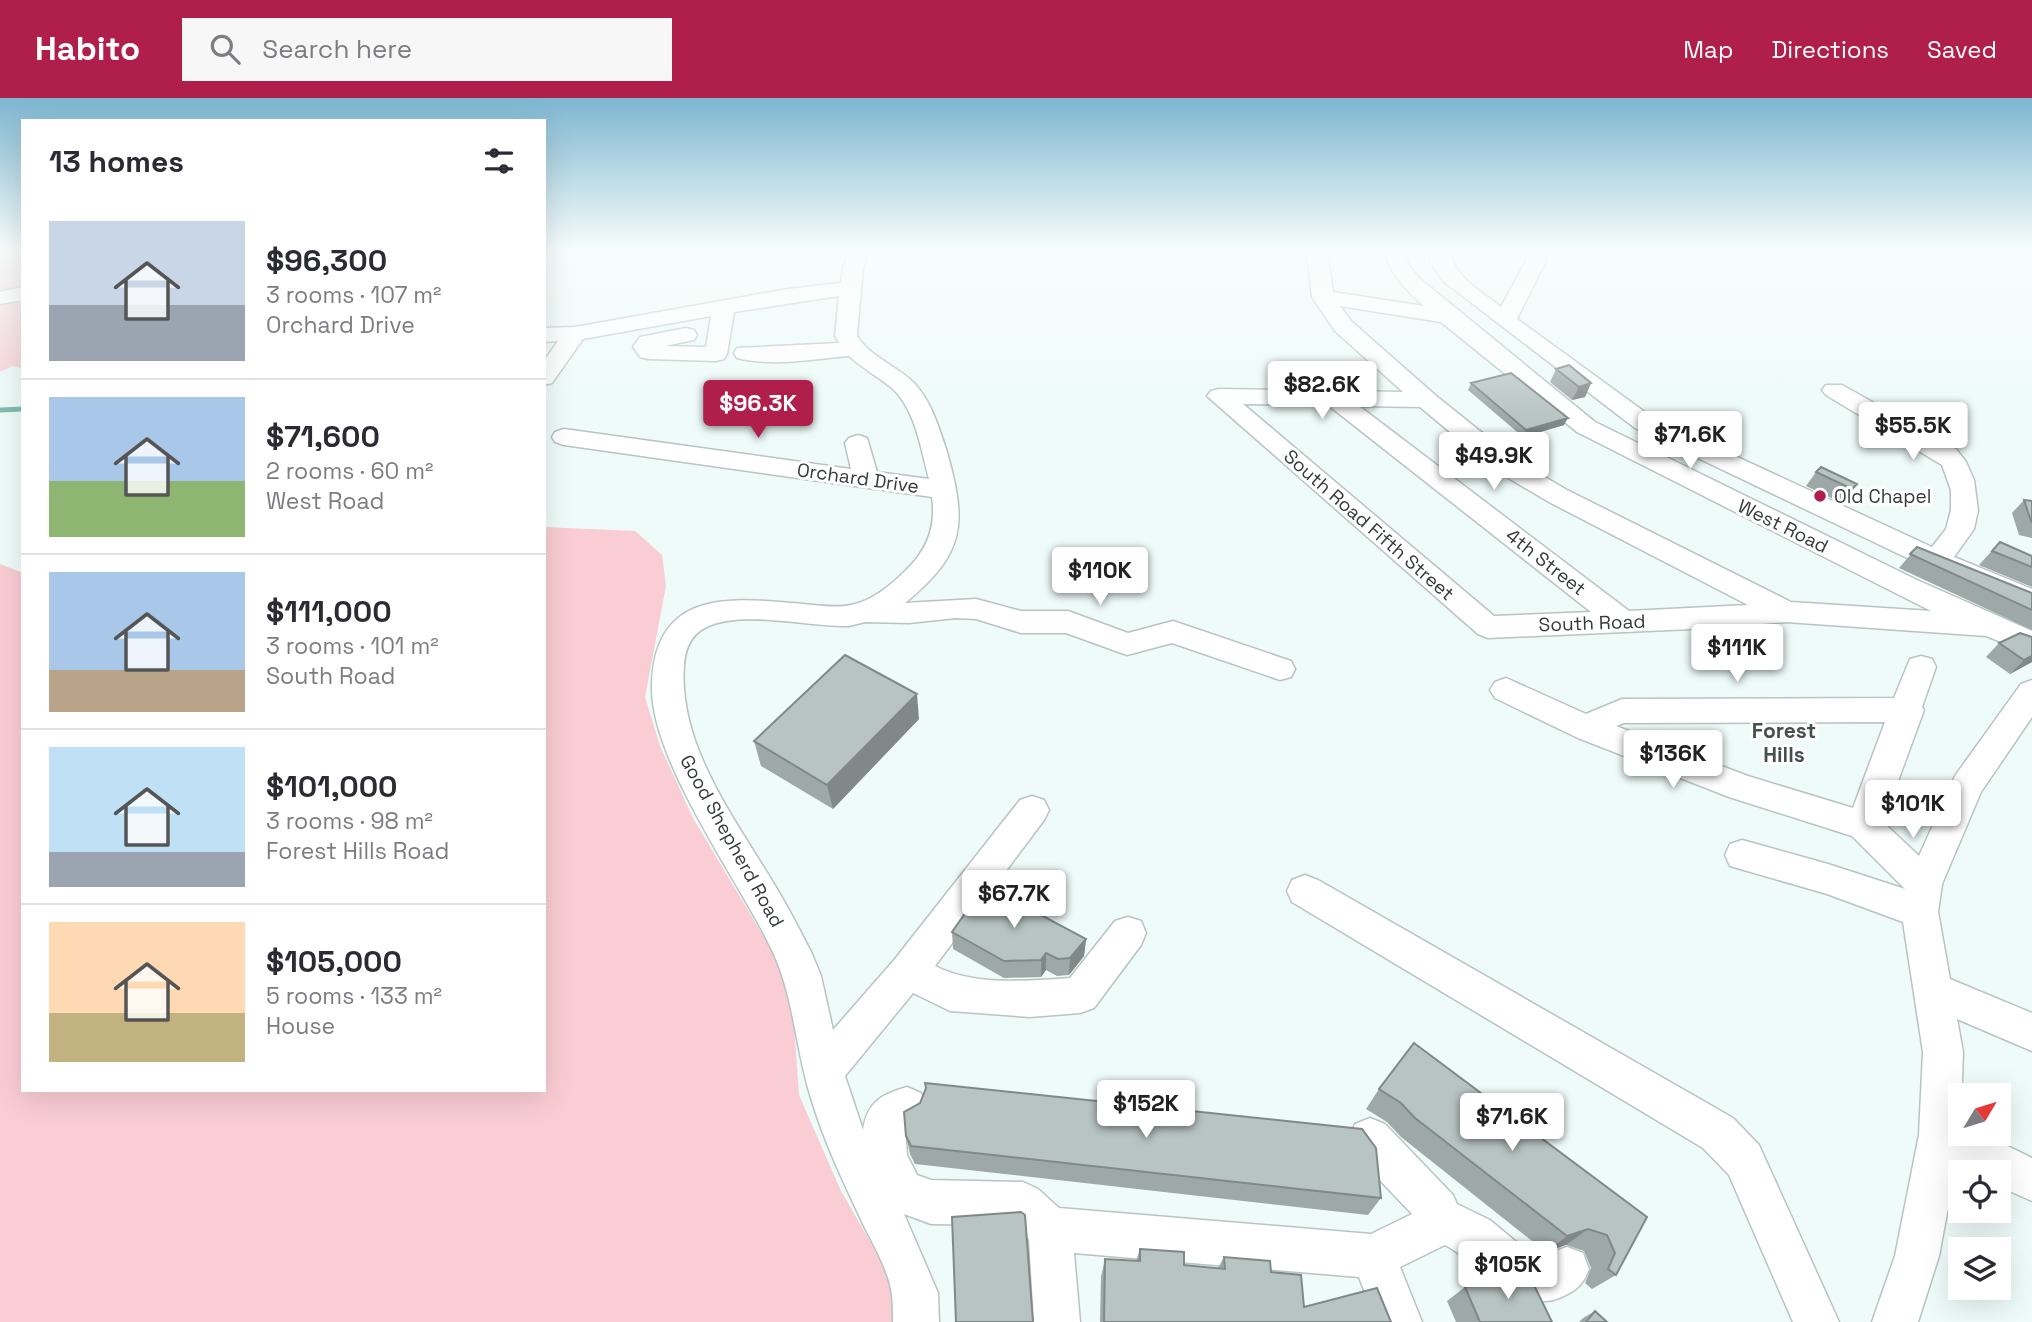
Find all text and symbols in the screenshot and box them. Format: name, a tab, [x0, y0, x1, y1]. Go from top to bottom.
search box	[182, 18, 672, 81]
text: Habito	[35, 28, 140, 70]
icon: search	[206, 30, 244, 68]
text: Search here	[262, 32, 412, 66]
text: Map	[1683, 34, 1733, 65]
text: Directions	[1771, 34, 1889, 65]
text: Saved	[1927, 34, 1997, 65]
text: 13 homes	[49, 142, 184, 181]
icon: filters	[480, 142, 518, 180]
text: $96,300	[266, 241, 387, 280]
icon: home	[105, 249, 189, 333]
text: 3 rooms · 107 m²	[266, 280, 442, 310]
text: Orchard Drive	[266, 310, 415, 340]
pin: $82.6K	[1265, 362, 1379, 421]
text: $82.6K	[1284, 369, 1360, 399]
pin: $96.3K	[701, 380, 815, 440]
text: $96.3K	[719, 388, 797, 418]
pin: $55.5K	[1856, 402, 1970, 462]
text: $55.5K	[1875, 410, 1951, 440]
pin: $71.6K	[1633, 412, 1747, 471]
text: $71,600	[266, 417, 380, 456]
text: $71.6K	[1654, 419, 1726, 449]
icon: home	[105, 425, 189, 509]
pin: $49.9K	[1437, 432, 1551, 492]
text: $49.9K	[1455, 440, 1533, 470]
street label: South Road Fifth Street	[1278, 444, 1460, 606]
text: 2 rooms · 60 m²	[266, 456, 433, 486]
street label: Orchard Drive	[795, 457, 921, 499]
place label: Old Chapel	[1834, 484, 1931, 509]
text: West Road	[266, 486, 384, 516]
marker: Old Chapel	[1812, 488, 1828, 504]
street label: West Road	[1734, 493, 1832, 559]
street label: 4th Street	[1501, 523, 1591, 601]
pin: $110K	[1051, 547, 1149, 607]
text: $110K	[1068, 555, 1132, 585]
text: $111,000	[266, 592, 392, 631]
icon: home	[105, 600, 189, 684]
street label: South Road	[1538, 609, 1646, 637]
pin: $111K	[1688, 624, 1786, 684]
text: 3 rooms · 101 m²	[266, 631, 439, 661]
text: $111K	[1707, 632, 1767, 662]
text: South Road	[266, 661, 395, 691]
district label: Forest Hills	[1752, 717, 1816, 768]
pin: $136K	[1624, 730, 1722, 790]
text: $136K	[1640, 738, 1706, 768]
street label: Good Shepherd Road	[674, 750, 790, 932]
text: $101,000	[266, 767, 398, 806]
icon: home	[105, 775, 189, 859]
pin: $101K	[1864, 780, 1962, 840]
text: $101K	[1881, 788, 1945, 818]
text: 3 rooms · 98 m²	[266, 806, 433, 836]
text: Forest Hills Road	[266, 836, 449, 866]
pin: $67.7K	[957, 870, 1071, 930]
text: $67.7K	[978, 878, 1050, 908]
text: $105,000	[266, 942, 402, 981]
icon: home	[105, 950, 189, 1034]
text: 5 rooms · 133 m²	[266, 981, 442, 1011]
text: House	[266, 1011, 335, 1041]
pin: $152K	[1097, 1080, 1195, 1140]
north arrow	[1948, 1083, 2011, 1146]
map controls	[1948, 1083, 2011, 1300]
text: $152K	[1113, 1088, 1179, 1118]
pin: $71.6K	[1455, 1094, 1569, 1153]
text: $71.6K	[1476, 1101, 1548, 1131]
button: locate	[1948, 1160, 2011, 1223]
button: layers	[1948, 1237, 2011, 1300]
pin: $105K	[1459, 1242, 1557, 1301]
text: $105K	[1474, 1249, 1542, 1279]

